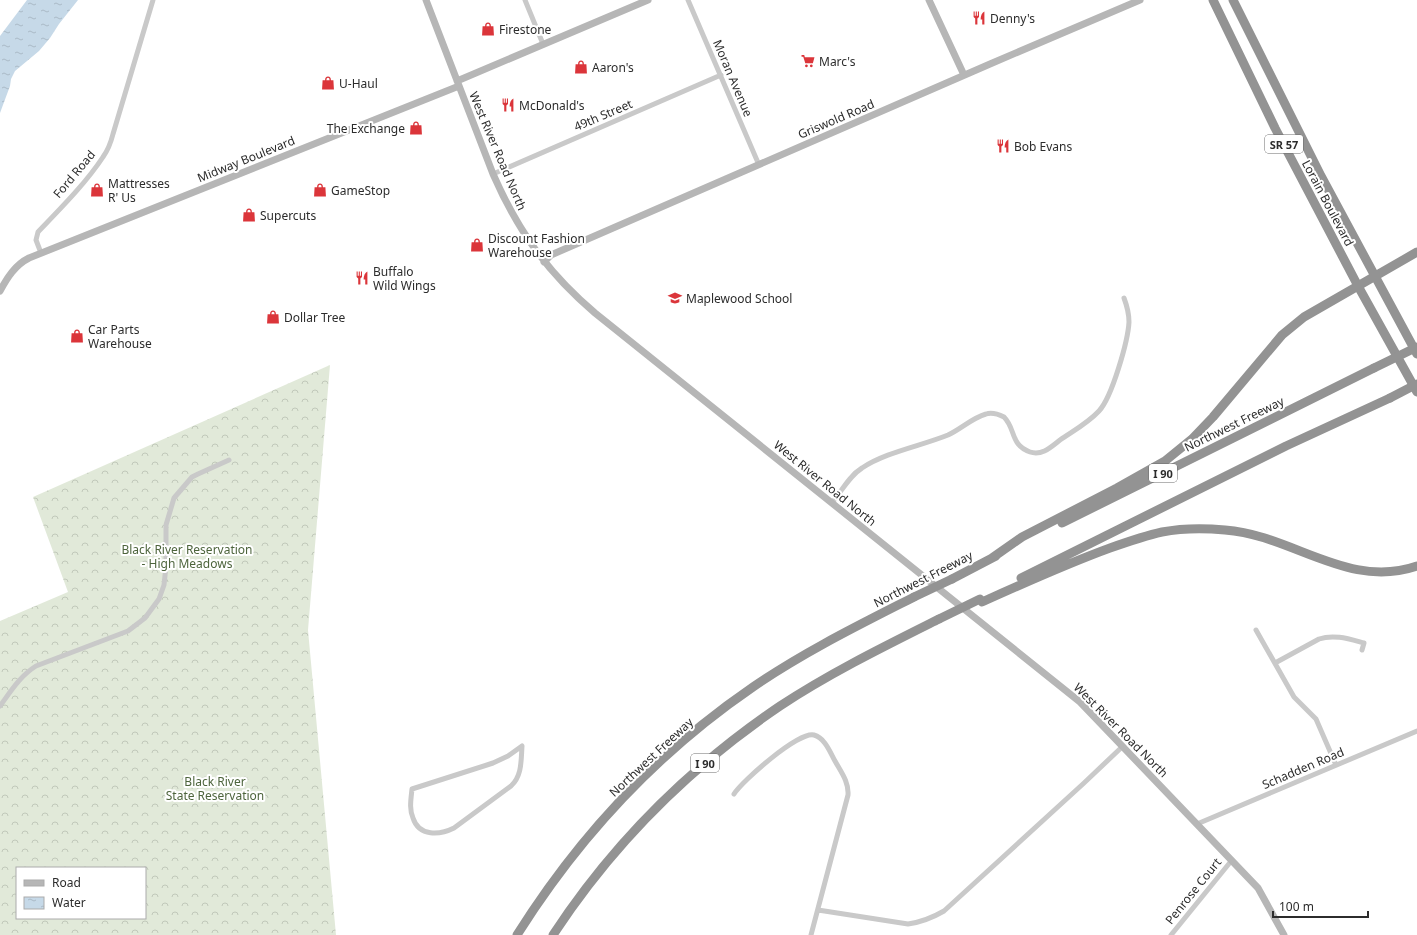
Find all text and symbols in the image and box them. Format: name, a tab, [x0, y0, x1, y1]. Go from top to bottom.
restaurant icon: Denny's	[971, 10, 987, 26]
place label: Denny's	[990, 10, 1035, 27]
shop icon: Firestone	[480, 21, 496, 37]
place label: Firestone	[499, 21, 552, 38]
street label: Moran Avenue	[709, 37, 757, 119]
supermarket icon: Marc's	[800, 53, 816, 69]
place label: Marc's	[819, 53, 856, 70]
shop icon: Aaron's	[573, 59, 589, 75]
place label: Aaron's	[592, 59, 634, 76]
shop icon: U-Haul	[320, 75, 336, 91]
place label: U-Haul	[339, 75, 378, 92]
street label: West River Road North	[465, 89, 531, 213]
street label: 49th Street	[571, 95, 636, 135]
street label: Griswold Road	[795, 95, 877, 143]
restaurant icon: McDonald's	[500, 97, 516, 113]
place label: McDonald's	[519, 97, 585, 114]
place label: The Exchange	[327, 120, 405, 137]
shop icon: The Exchange	[408, 120, 424, 136]
street label: Midway Boulevard	[195, 132, 297, 186]
road number: SR 57	[1265, 135, 1303, 153]
restaurant icon: Bob Evans	[995, 138, 1011, 154]
place label: Bob Evans	[1014, 138, 1072, 155]
street label: Ford Road	[49, 146, 99, 202]
street label: Lorain Boulevard	[1298, 157, 1358, 249]
place label: Mattresses R' Us	[108, 175, 170, 206]
shop icon: Mattresses R' Us	[89, 182, 105, 198]
shop icon: GameStop	[312, 182, 328, 198]
place label: GameStop	[331, 182, 390, 199]
shop icon: Supercuts	[241, 207, 257, 223]
place label: Supercuts	[260, 207, 316, 224]
place label: Discount Fashion Warehouse	[488, 230, 585, 261]
shop icon: Discount Fashion Warehouse	[469, 237, 485, 253]
place label: Buffalo Wild Wings	[373, 263, 436, 294]
restaurant icon: Buffalo Wild Wings	[354, 270, 370, 286]
school or university icon: Maplewood School	[667, 290, 683, 306]
place label: Maplewood School	[686, 290, 792, 307]
shop icon: Dollar Tree	[265, 309, 281, 325]
place label: Dollar Tree	[284, 309, 346, 326]
place label: Car Parts Warehouse	[88, 321, 152, 352]
shop icon: Car Parts Warehouse	[69, 328, 85, 344]
street label: Northwest Freeway	[1181, 392, 1288, 456]
street label: West River Road North	[770, 436, 880, 530]
road number: I 90	[1149, 464, 1177, 482]
park label: Black River Reservation - High Meadows	[121, 541, 253, 572]
street label: Northwest Freeway	[871, 546, 976, 611]
street label: West River Road North	[1070, 679, 1172, 781]
street label: Northwest Freeway	[605, 713, 697, 800]
street label: Schadden Road	[1259, 743, 1347, 793]
road number: I 90	[691, 754, 719, 772]
park label: Black River State Reservation	[166, 773, 264, 804]
street label: Penrose Court	[1161, 854, 1225, 928]
legend	[16, 867, 146, 919]
text: Road	[52, 874, 81, 891]
scale bar	[1273, 893, 1368, 919]
text: Water	[52, 894, 86, 911]
text: 100 m	[1279, 898, 1314, 915]

